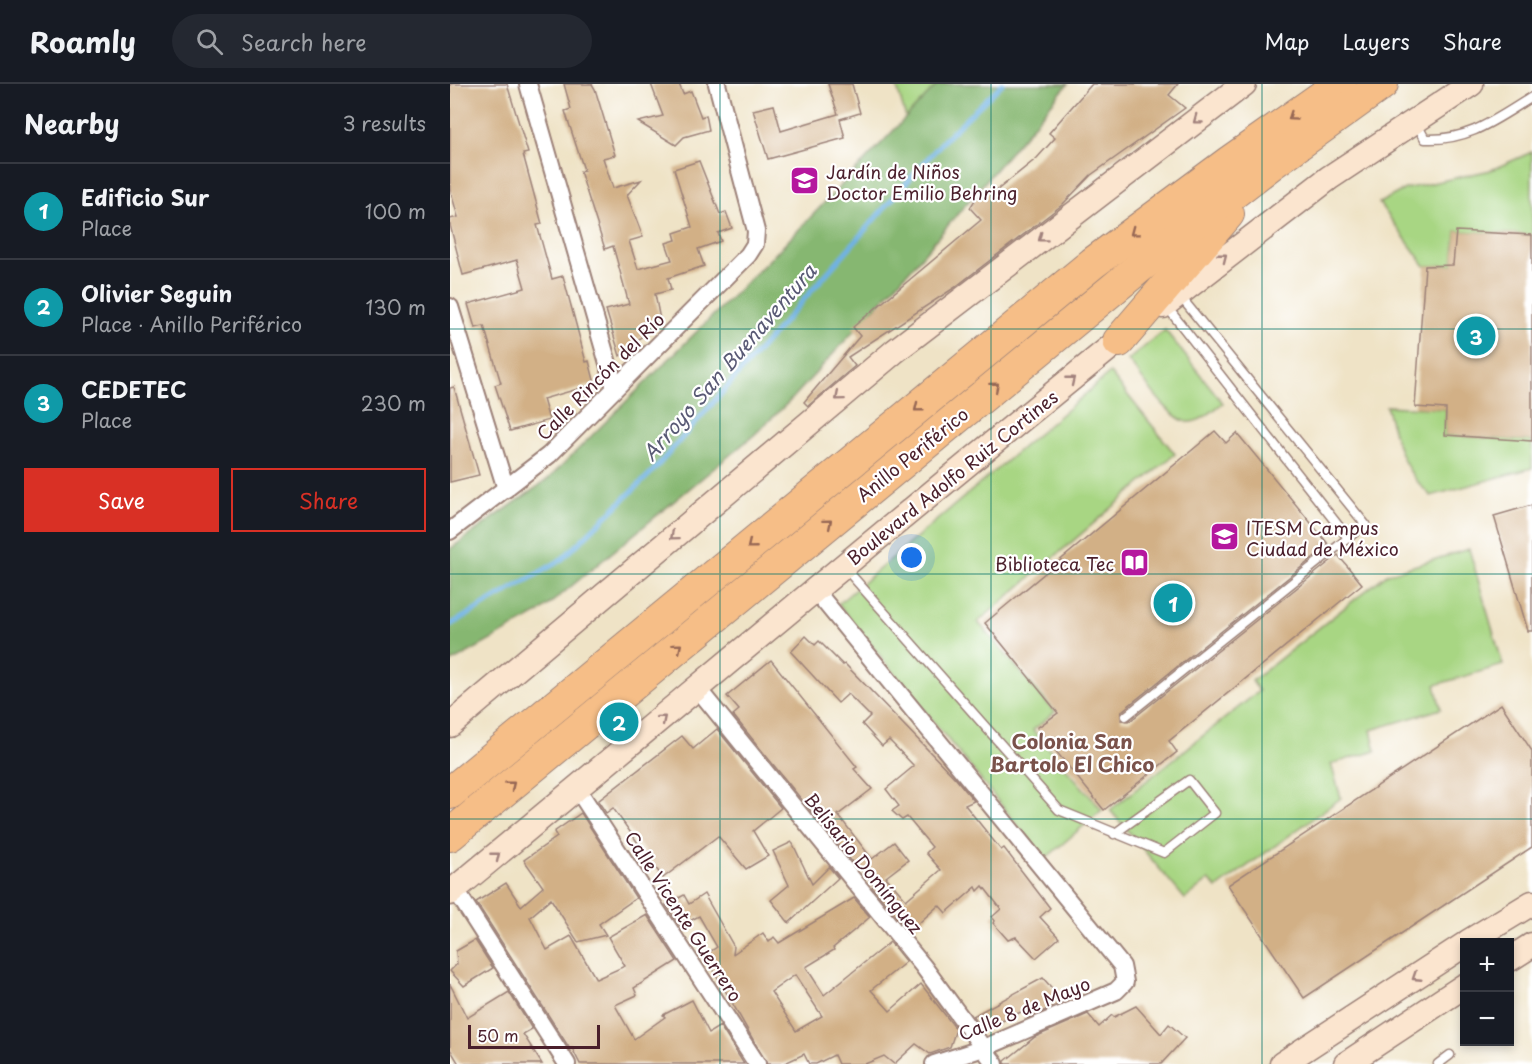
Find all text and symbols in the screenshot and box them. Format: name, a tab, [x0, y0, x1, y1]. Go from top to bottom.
search box	[172, 14, 592, 68]
text: Roamly	[30, 20, 136, 63]
icon: search	[193, 25, 226, 58]
text: Search here	[241, 25, 367, 58]
text: Map	[1265, 25, 1309, 57]
text: Layers	[1342, 25, 1410, 57]
text: Share	[1443, 25, 1502, 57]
text: Nearby	[24, 104, 119, 143]
text: 3 results	[343, 108, 426, 138]
one-way arrow	[1287, 110, 1298, 121]
one-way arrow	[1193, 112, 1204, 123]
place label: Jardín de Niños Doctor Emilio Behring	[826, 158, 1017, 206]
school or university icon: Jardín de Niños Doctor Emilio Behring	[789, 165, 821, 197]
text: Edificio Sur	[81, 180, 209, 213]
text: 1	[39, 196, 48, 226]
text: 100 m	[365, 196, 426, 226]
text: Place	[81, 213, 132, 243]
one-way arrow	[1130, 225, 1141, 236]
one-way arrow	[1038, 231, 1049, 242]
one-way arrow	[1216, 254, 1227, 265]
water label: Arroyo San Buenaventura	[635, 256, 824, 467]
text: Olivier Seguin	[81, 276, 232, 309]
text: 2	[36, 292, 51, 322]
text: 130 m	[366, 292, 426, 322]
street label: Calle Rincón del Río	[530, 306, 670, 446]
text: Place · Anillo Periférico	[81, 309, 302, 339]
pin: 3	[1456, 314, 1496, 358]
text: CEDETEC	[81, 372, 186, 405]
one-way arrow	[1064, 376, 1075, 387]
one-way arrow	[988, 382, 999, 393]
street label: Boulevard Adolfo Ruiz Cortines	[841, 383, 1063, 571]
text: 3	[37, 388, 50, 418]
text: 230 m	[361, 388, 426, 418]
one-way arrow	[835, 390, 846, 401]
street label: Anillo Periférico	[850, 400, 974, 508]
one-way arrow	[913, 401, 924, 412]
text: Place	[81, 405, 132, 435]
button: Save	[24, 468, 219, 532]
button: Share	[231, 468, 426, 532]
place label: ITESM Campus Ciudad de México	[1246, 514, 1399, 562]
one-way arrow	[822, 519, 833, 530]
school or university icon: ITESM Campus Ciudad de México	[1209, 521, 1241, 553]
one-way arrow	[670, 529, 681, 540]
one-way arrow	[747, 538, 758, 549]
your location	[897, 543, 926, 572]
library icon: Biblioteca Tec	[1119, 547, 1151, 579]
place label: Biblioteca Tec	[995, 550, 1114, 577]
pin: 1	[1154, 580, 1192, 626]
one-way arrow	[671, 644, 682, 655]
pin: 2	[600, 700, 638, 744]
one-way arrow	[655, 715, 666, 726]
district label: Colonia San Bartolo El Chico	[990, 726, 1154, 779]
one-way arrow	[504, 781, 515, 792]
street label: Belisario Domínguez	[799, 787, 930, 940]
street label: Calle Vicente Guerrero	[619, 825, 749, 1007]
one-way arrow	[489, 853, 500, 864]
map controls	[1460, 938, 1514, 1046]
button: +	[1460, 938, 1514, 992]
street label: Calle 8 de Mayo	[954, 969, 1094, 1047]
one-way arrow	[1411, 970, 1422, 981]
button: −	[1460, 992, 1514, 1046]
scale bar	[468, 1022, 600, 1050]
text: 50 m	[477, 1023, 518, 1047]

